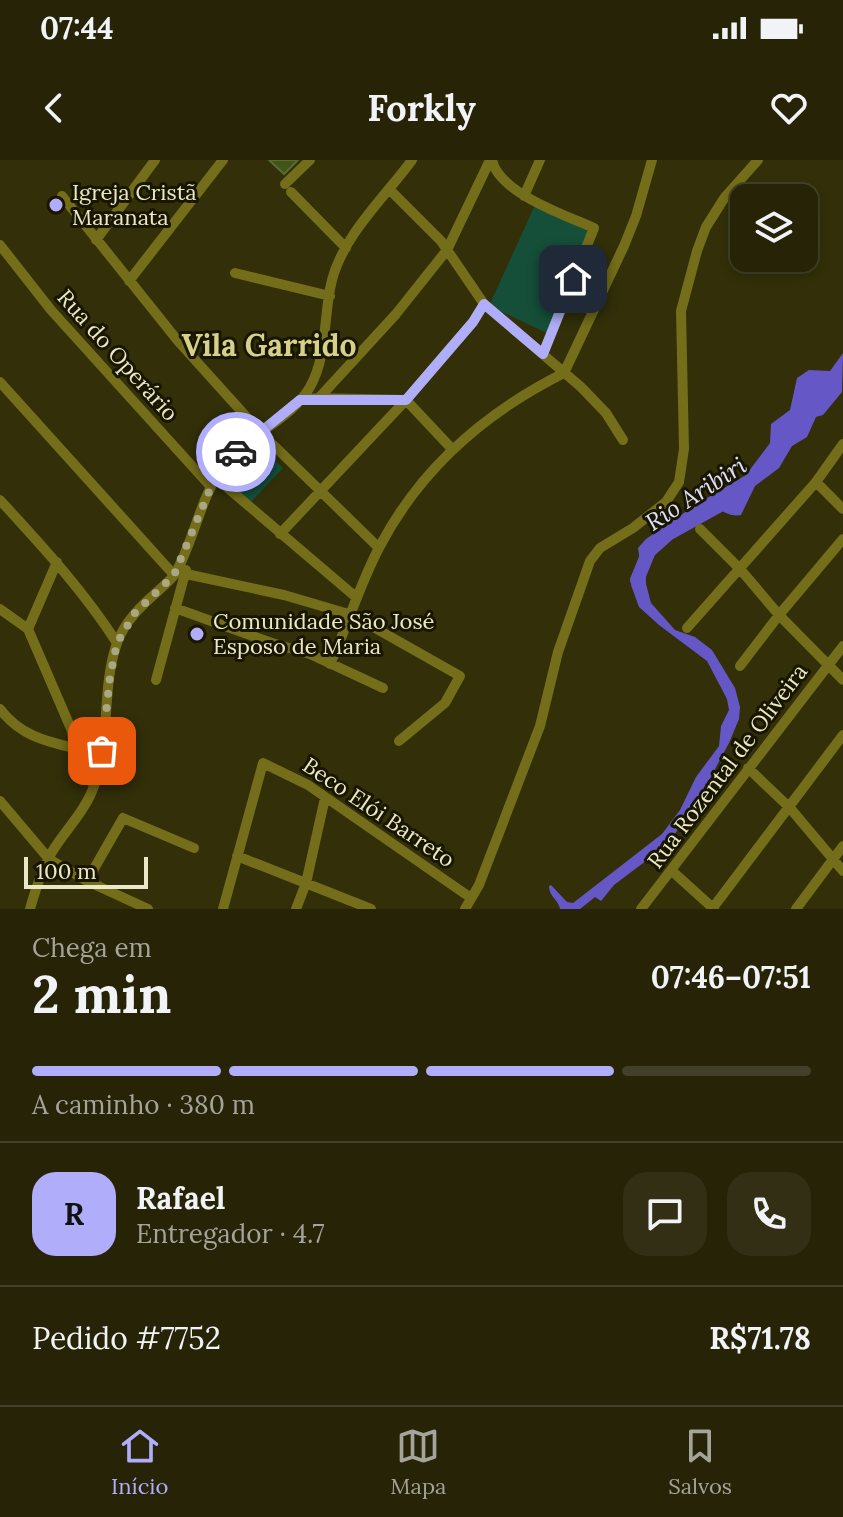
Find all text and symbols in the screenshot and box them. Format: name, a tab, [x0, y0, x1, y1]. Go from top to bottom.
text: 07:44	[40, 9, 114, 47]
text: Forkly	[367, 85, 476, 131]
icon: back	[32, 86, 76, 130]
icon: heart	[767, 86, 811, 130]
place label: Igreja Cristã Maranata	[72, 178, 197, 231]
map controls	[730, 184, 818, 272]
button: layers	[730, 184, 818, 272]
marker: Igreja Cristã Maranata	[47, 196, 65, 214]
pin	[539, 245, 607, 313]
icon: home	[551, 257, 595, 301]
street label: Rua do Operário	[51, 283, 185, 427]
district label: Vila Garrido	[181, 326, 357, 364]
courier	[196, 412, 276, 492]
icon: car	[214, 430, 258, 474]
water label: Rio Aribiri	[639, 449, 752, 538]
place label: Comunidade São José Esposo de Maria	[213, 607, 435, 660]
marker: Comunidade São José Esposo de Maria	[188, 625, 206, 643]
street label: Rua Rozental de Oliveira	[641, 658, 813, 874]
pin	[68, 717, 136, 785]
icon: bag	[80, 729, 124, 773]
street label: Beco Elói Barreto	[298, 751, 460, 873]
scale bar	[24, 853, 148, 889]
text: 100 m	[36, 857, 97, 885]
text: Chega em	[32, 931, 152, 964]
text: 07:46–07:51	[651, 958, 811, 996]
text: 2 min	[32, 961, 171, 1027]
text: A caminho · 380 m	[32, 1088, 255, 1121]
button: chat	[623, 1172, 707, 1256]
button: phone	[727, 1172, 811, 1256]
text: Rafael	[136, 1179, 225, 1217]
text: R	[64, 1195, 84, 1233]
text: Entregador · 4.7	[136, 1217, 325, 1250]
text: Pedido #7752	[32, 1319, 221, 1357]
text: R$71.78	[709, 1319, 811, 1357]
tab: Início	[111, 1424, 168, 1500]
tab: Mapa	[390, 1424, 446, 1500]
tab: Salvos	[668, 1424, 732, 1500]

